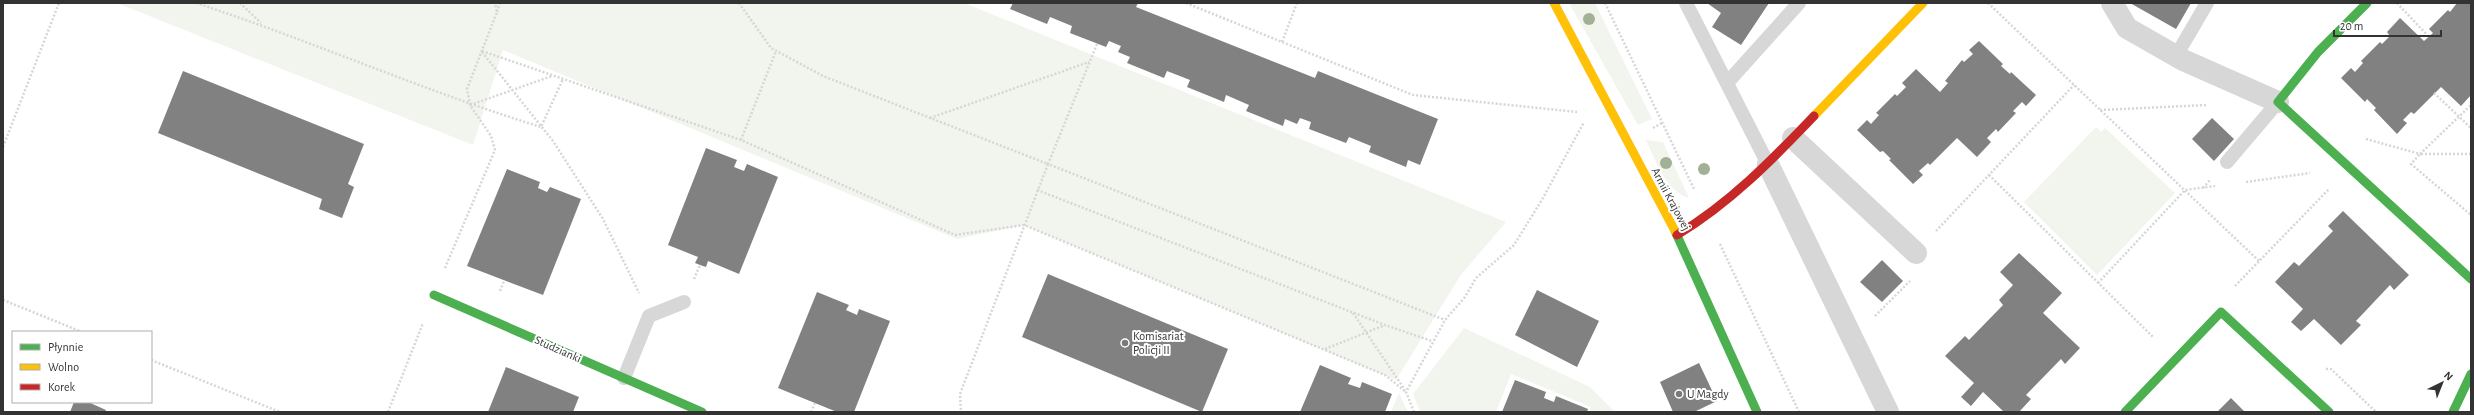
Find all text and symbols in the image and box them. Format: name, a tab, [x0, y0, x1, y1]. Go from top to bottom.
scale bar	[2334, 12, 2441, 38]
text: 20 m	[2340, 20, 2363, 32]
street label: Armii Krajowej	[1649, 166, 1693, 233]
place label: Komisariat Policji II	[1133, 330, 1184, 357]
legend	[12, 331, 152, 403]
street label: Studzianki	[533, 333, 583, 365]
marker: Komisariat Policji II	[1120, 338, 1130, 348]
text: Płynnie	[48, 341, 83, 354]
text: Wolno	[48, 361, 79, 373]
north arrow	[2422, 363, 2462, 403]
text: N	[2442, 369, 2455, 383]
text: Korek	[48, 381, 75, 393]
place label: U Magdy	[1687, 388, 1729, 401]
marker: U Magdy	[1674, 389, 1684, 399]

